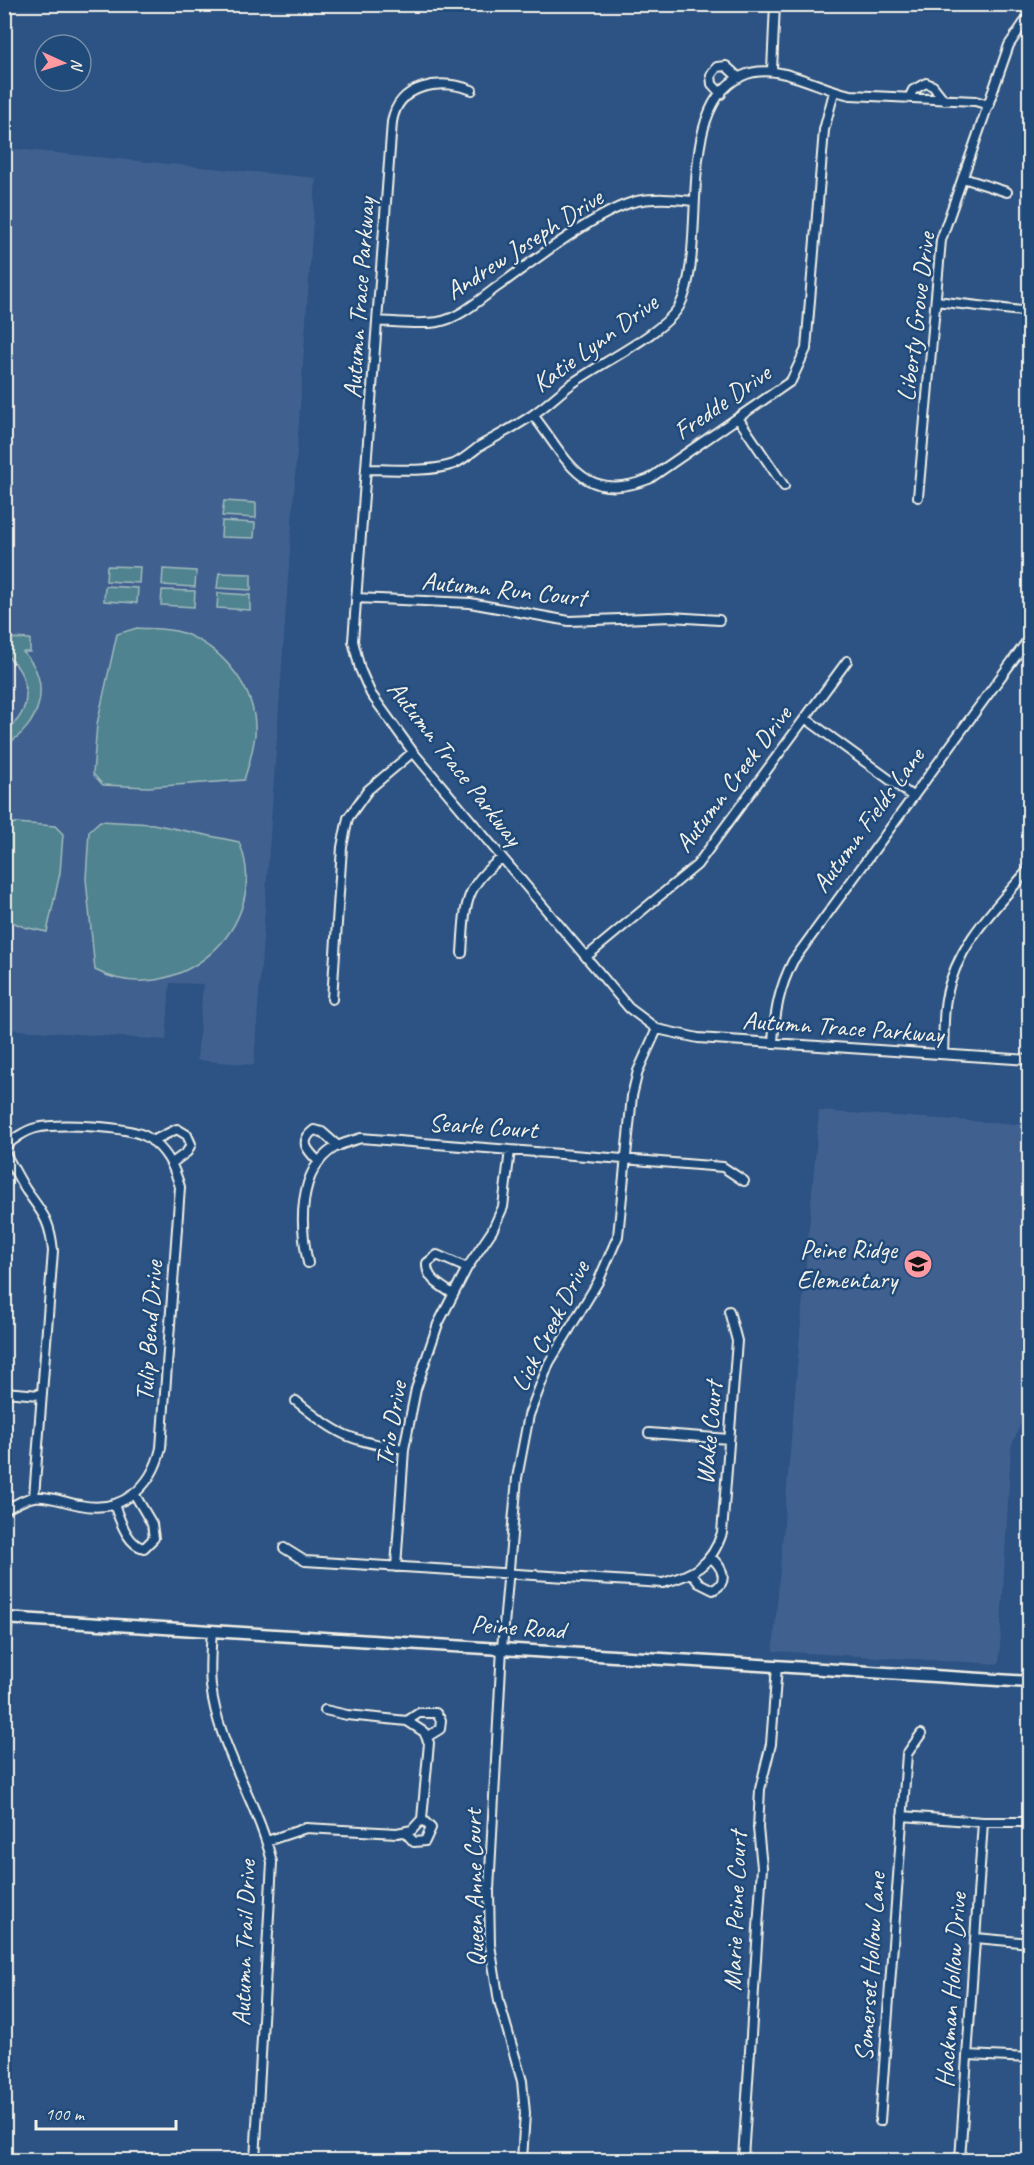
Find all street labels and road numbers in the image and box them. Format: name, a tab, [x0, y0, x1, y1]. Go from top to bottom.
street label: Andrew Joseph Drive	[439, 180, 610, 307]
street label: Autumn Trace Parkway	[336, 194, 383, 400]
street label: Liberty Grove Drive	[889, 228, 943, 403]
street label: Katie Lynn Drive	[526, 285, 666, 400]
street label: Fredde Drive	[667, 355, 779, 447]
street label: Autumn Run Court	[420, 564, 591, 614]
street label: Autumn Trace Parkway	[380, 674, 531, 854]
street label: Autumn Creek Drive	[667, 698, 800, 859]
street label: Autumn Fields Lane	[804, 740, 933, 899]
street label: Autumn Trace Parkway	[741, 1004, 947, 1051]
street label: Searle Court	[428, 1106, 541, 1146]
street label: Lick Creek Drive	[503, 1254, 598, 1397]
street label: Tulip Bend Drive	[128, 1258, 170, 1403]
street label: Trio Drive	[367, 1376, 415, 1469]
street label: Wake Court	[688, 1377, 730, 1486]
street label: Peine Road	[470, 1607, 570, 1647]
street label: Queen Anne Court	[456, 1806, 492, 1967]
street label: Marie Peine Court	[716, 1827, 754, 1991]
street label: Autumn Trail Drive	[225, 1858, 263, 2027]
street label: Somerset Hollow Lane	[847, 1869, 893, 2063]
street label: Hackman Hollow Drive	[928, 1890, 974, 2089]

